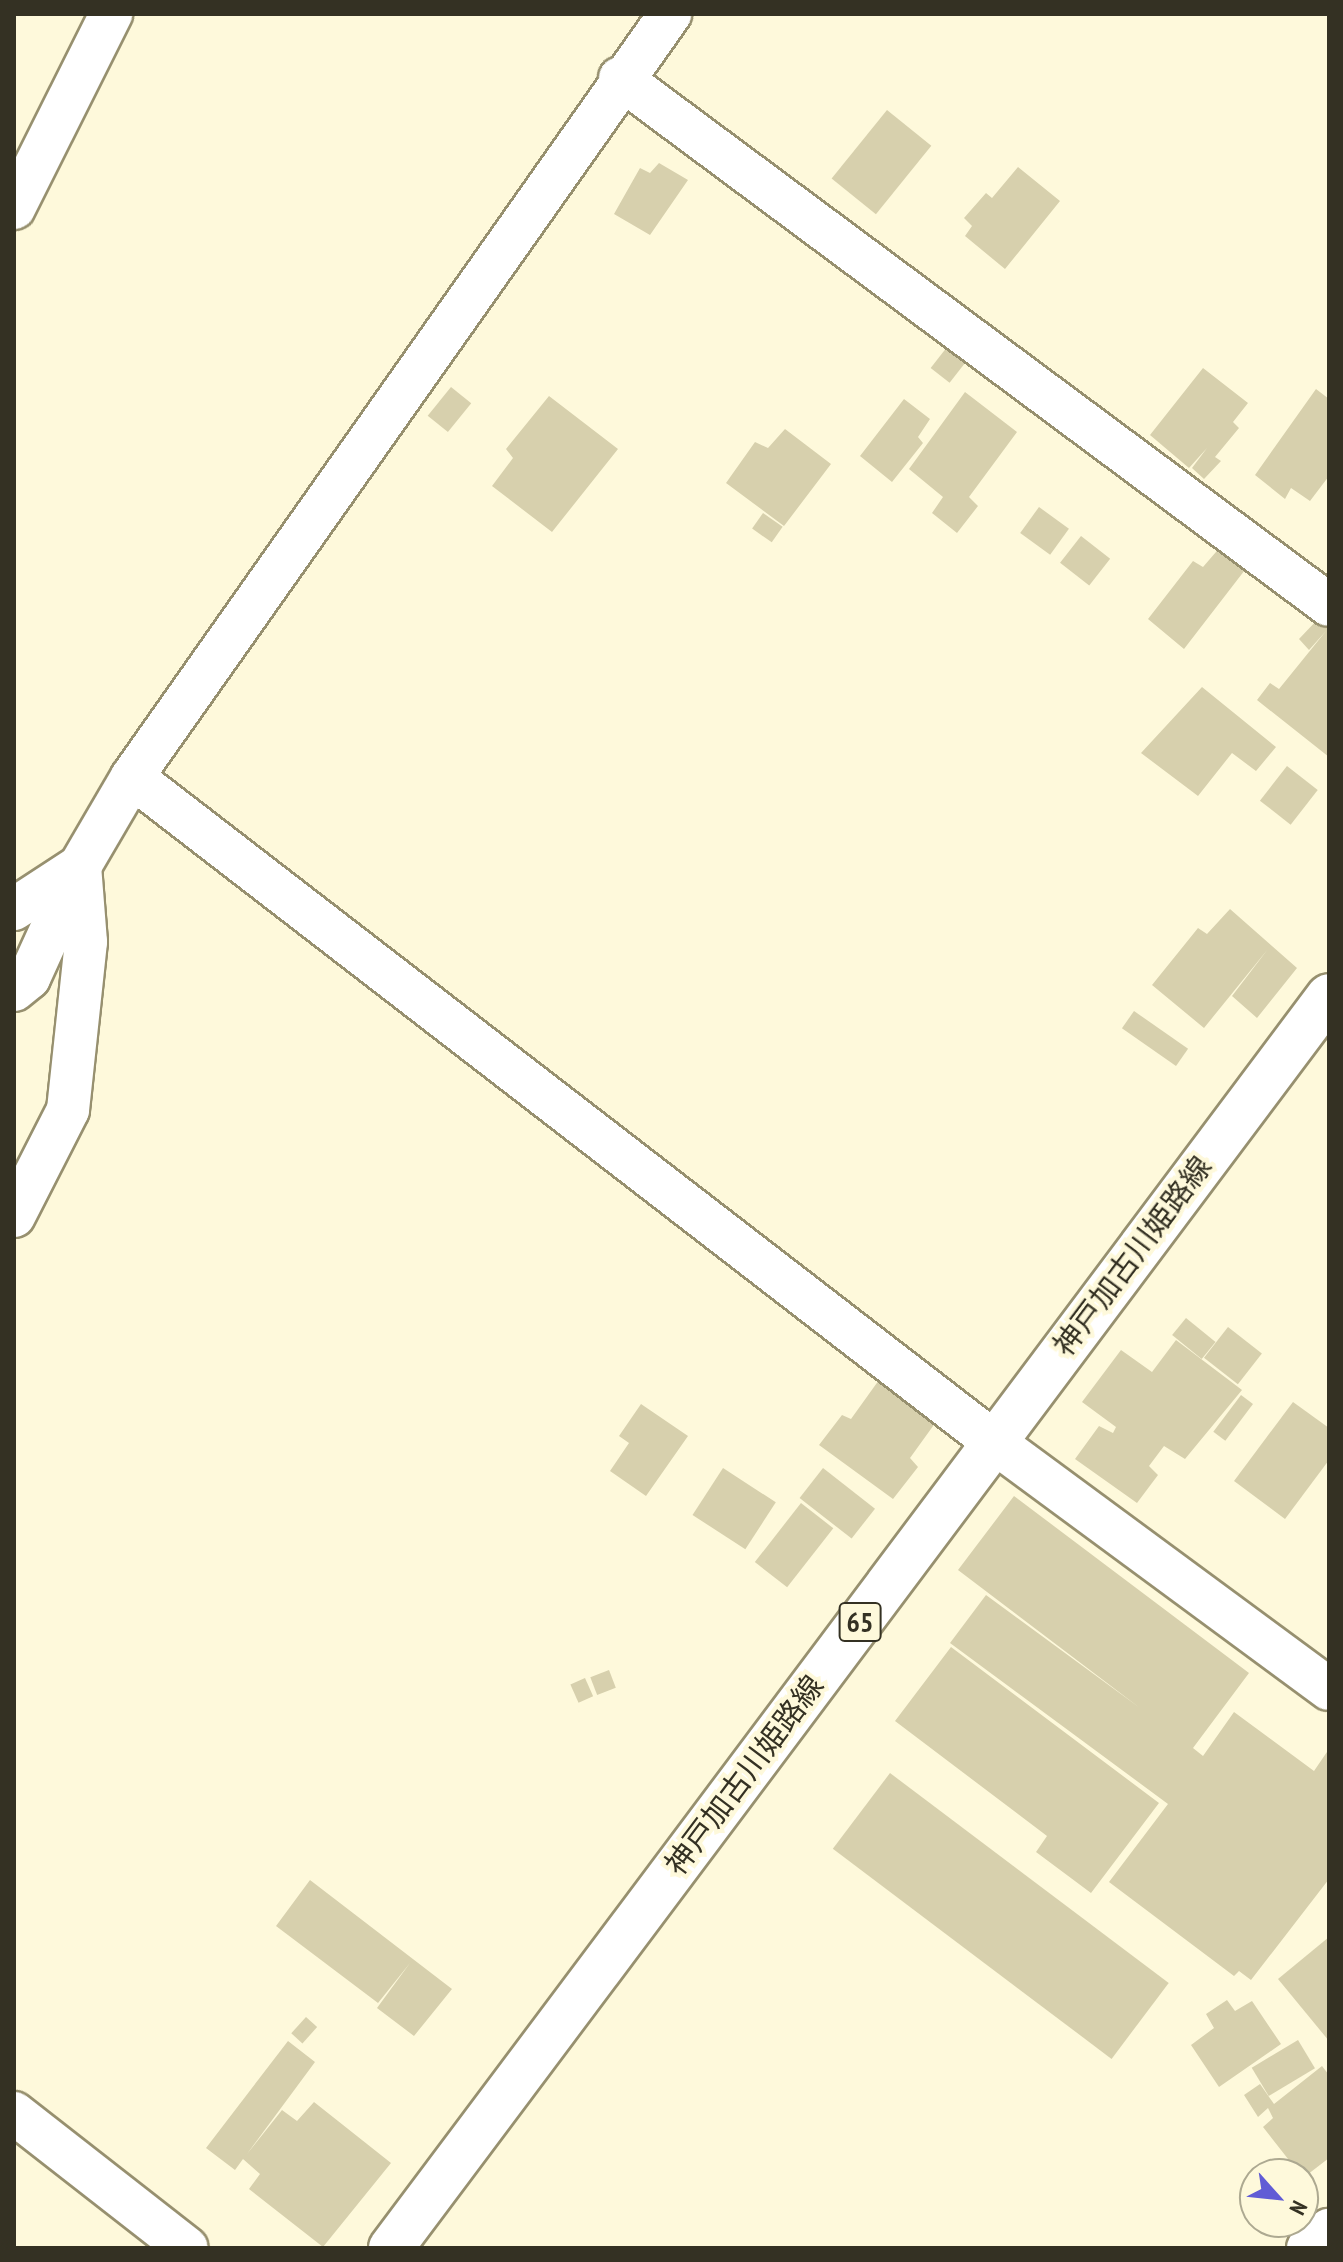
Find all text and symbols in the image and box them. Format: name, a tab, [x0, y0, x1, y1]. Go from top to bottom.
street label: 神戸加古川姫路線	[1045, 1149, 1219, 1363]
road number: 65	[838, 1598, 882, 1646]
street label: 神戸加古川姫路線	[657, 1668, 831, 1882]
north arrow	[1239, 2158, 1319, 2238]
text: N	[1283, 2196, 1314, 2220]

